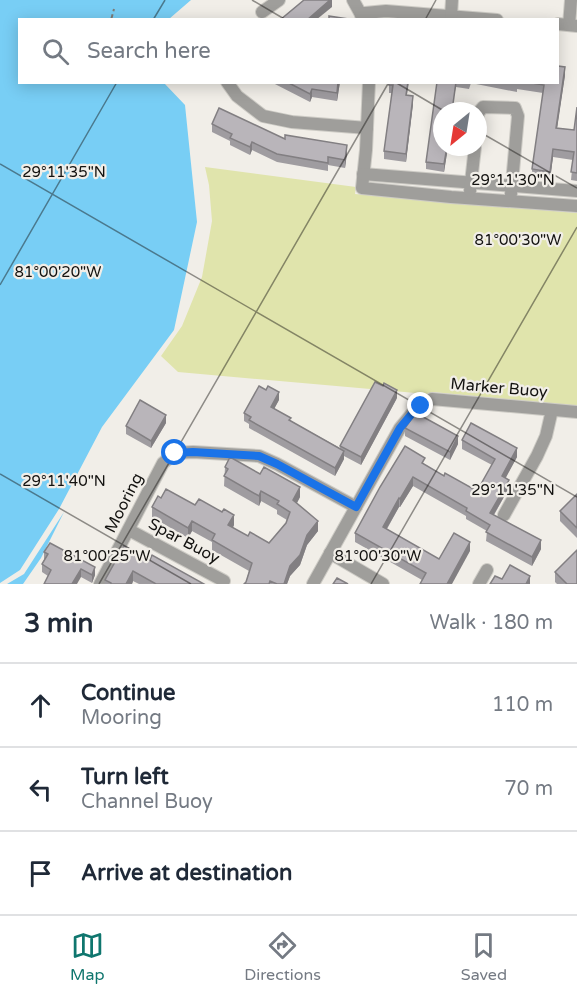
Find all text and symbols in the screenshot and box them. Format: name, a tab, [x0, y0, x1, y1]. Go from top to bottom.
search box	[18, 18, 559, 84]
icon: search	[39, 35, 72, 68]
text: Search here	[87, 38, 211, 64]
north arrow	[433, 102, 487, 156]
text: 29°11'35"N	[22, 163, 106, 181]
text: 29°11'30"N	[471, 171, 555, 189]
text: 81°00'30"W	[475, 231, 561, 249]
text: 81°00'20"W	[15, 263, 101, 281]
street label: Marker Buoy	[450, 374, 549, 402]
route end	[407, 392, 433, 418]
route start	[161, 439, 187, 465]
street label: Mooring	[100, 470, 148, 536]
text: 29°11'40"N	[22, 472, 106, 490]
text: 29°11'35"N	[471, 481, 555, 499]
street label: Spar Buoy	[145, 514, 223, 568]
text: 81°00'25"W	[64, 547, 150, 565]
text: 81°00'30"W	[335, 547, 421, 565]
text: 3 min	[24, 608, 93, 639]
text: Walk · 180 m	[430, 611, 553, 635]
text: Continue	[81, 680, 176, 706]
icon: ahead	[24, 689, 57, 722]
text: 110 m	[492, 693, 553, 717]
text: Mooring	[81, 706, 162, 730]
text: Turn left	[81, 764, 169, 790]
icon: left	[24, 773, 57, 806]
text: 70 m	[504, 777, 553, 801]
text: Channel Buoy	[81, 790, 213, 814]
icon: arrive	[24, 857, 57, 890]
text: Arrive at destination	[81, 860, 292, 886]
tab: Map	[70, 929, 104, 985]
tab: Directions	[244, 929, 321, 985]
tab: Saved	[461, 929, 507, 985]

